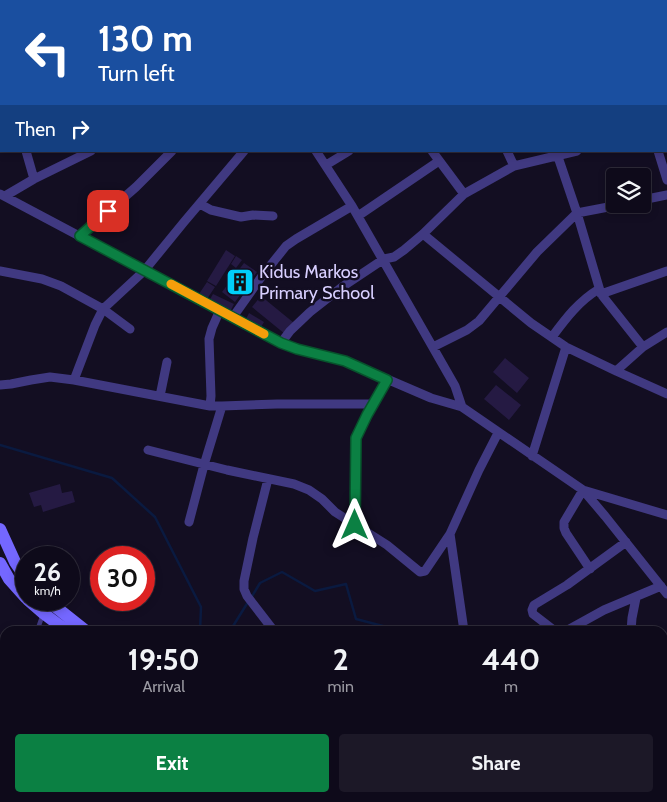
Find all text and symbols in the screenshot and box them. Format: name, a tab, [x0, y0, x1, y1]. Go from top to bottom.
text: 130 m	[98, 17, 193, 60]
icon: left	[15, 20, 80, 85]
text: Turn left	[98, 60, 175, 87]
icon: right	[66, 115, 94, 143]
text: Then	[15, 118, 56, 141]
map controls	[606, 168, 651, 213]
button: layers	[606, 168, 651, 213]
pin	[87, 190, 129, 232]
icon: arrive	[94, 197, 122, 225]
place label: Kidus Markos Primary School	[259, 261, 375, 304]
building icon: Kidus Markos Primary School	[225, 267, 255, 297]
position arrow	[328, 498, 380, 550]
speed limit sign: 30	[90, 546, 155, 611]
text: 26	[34, 557, 61, 587]
text: km/h	[34, 583, 61, 598]
text: 19:50	[128, 641, 200, 678]
text: 2	[333, 641, 349, 678]
text: 440	[482, 641, 540, 678]
text: Arrival	[142, 677, 185, 696]
text: min	[328, 677, 354, 696]
text: m	[504, 677, 518, 696]
button: Exit	[15, 734, 329, 792]
button: Share	[339, 734, 653, 792]

